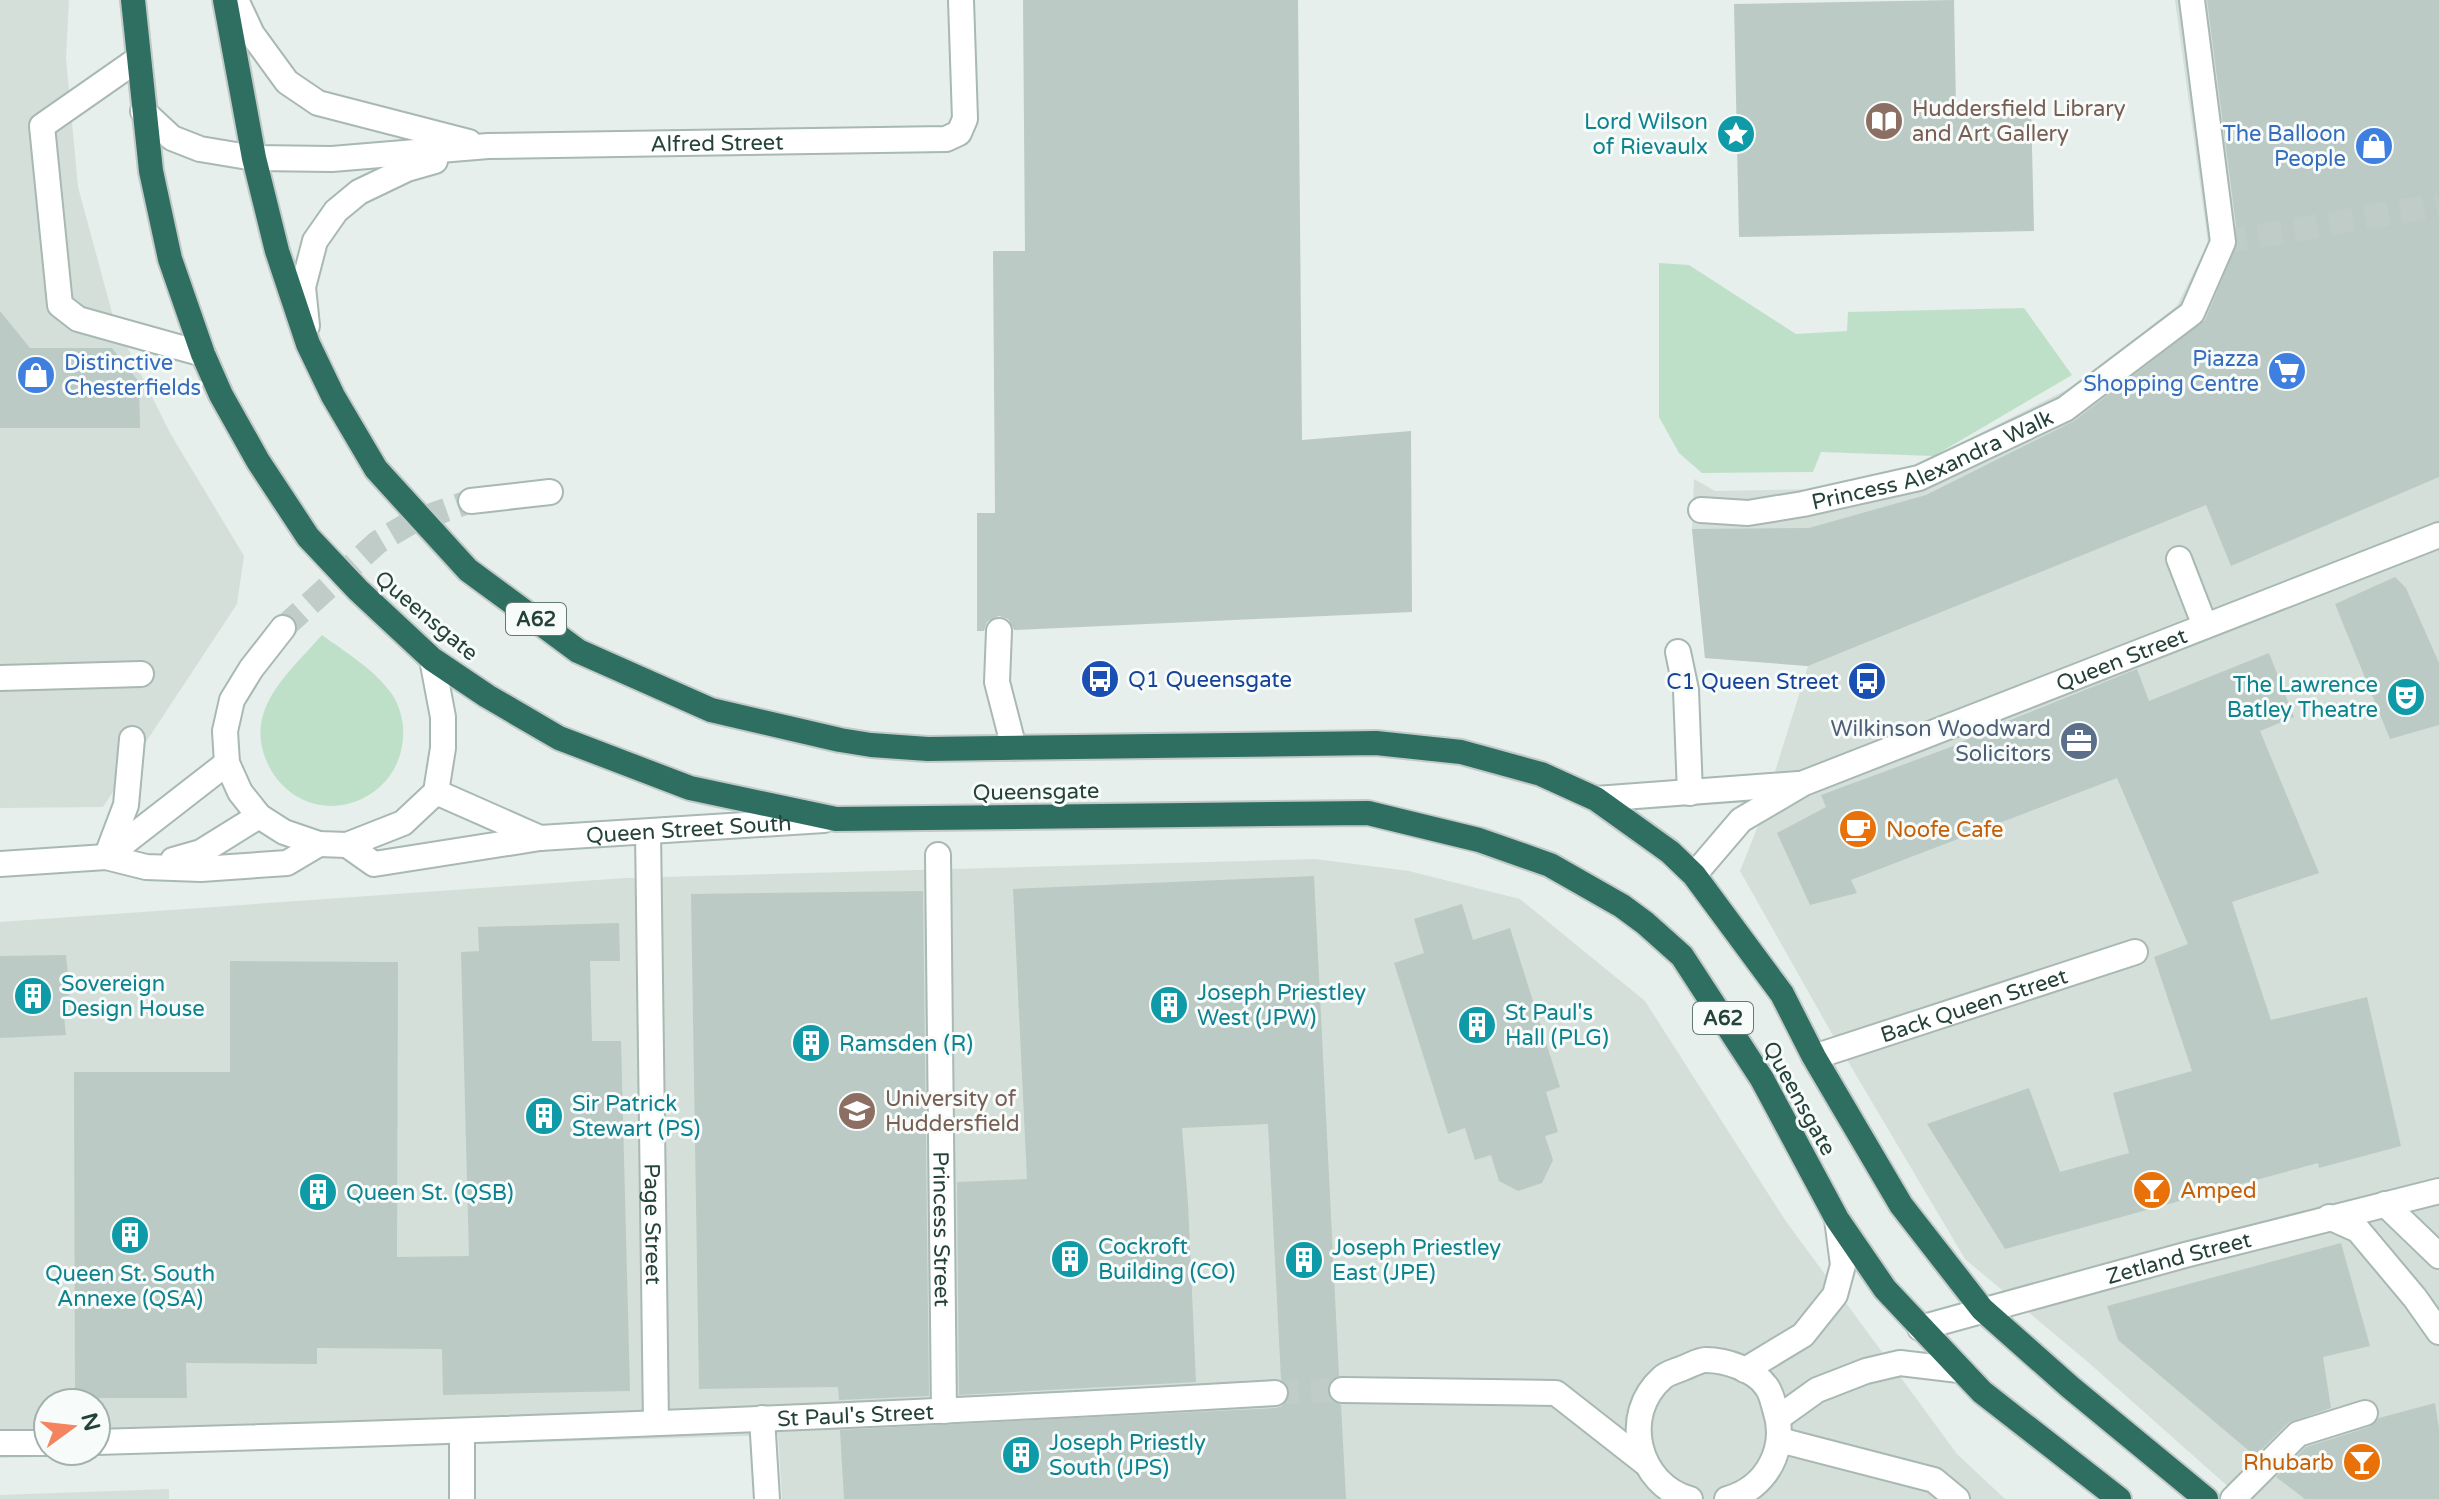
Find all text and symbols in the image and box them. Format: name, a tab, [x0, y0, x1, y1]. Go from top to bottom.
place label: Huddersfield Library and Art Gallery	[1912, 96, 2126, 147]
library icon: Huddersfield Library and Art Gallery	[1863, 100, 1905, 142]
place label: Lord Wilson of Rievaulx	[1584, 109, 1708, 160]
place icon: Lord Wilson of Rievaulx	[1715, 113, 1757, 155]
place label: The Balloon People	[2222, 121, 2346, 172]
shop icon: The Balloon People	[2353, 125, 2395, 167]
street label: Alfred Street	[650, 129, 784, 158]
place label: Piazza Shopping Centre	[2083, 346, 2259, 397]
place label: Distinctive Chesterfields	[64, 350, 201, 401]
supermarket icon: Piazza Shopping Centre	[2266, 350, 2308, 392]
shop icon: Distinctive Chesterfields	[15, 354, 57, 396]
street label: Princess Alexandra Walk	[1809, 405, 2057, 516]
street label: Queensgate	[369, 565, 483, 666]
road number: A62	[506, 603, 566, 635]
street label: Queen Street	[2053, 623, 2191, 697]
bus stop icon: Q1 Queensgate	[1079, 658, 1121, 700]
bus stop icon: C1 Queen Street	[1846, 660, 1888, 702]
place label: Q1 Queensgate	[1128, 667, 1292, 693]
place label: C1 Queen Street	[1666, 669, 1839, 695]
place label: The Lawrence Batley Theatre	[2227, 672, 2378, 723]
theatre icon: The Lawrence Batley Theatre	[2385, 676, 2427, 718]
place label: Wilkinson Woodward Solicitors	[1831, 716, 2051, 767]
office icon: Wilkinson Woodward Solicitors	[2058, 720, 2100, 762]
street label: Queensgate	[972, 778, 1100, 806]
cafe icon: Noofe Cafe	[1837, 808, 1879, 850]
street label: Queen Street South	[585, 810, 792, 849]
place label: Noofe Cafe	[1886, 817, 2004, 843]
street label: Back Queen Street	[1877, 963, 2071, 1048]
place label: Sovereign Design House	[61, 971, 205, 1022]
building icon: Sovereign Design House	[12, 975, 54, 1017]
place label: Joseph Priestley West (JPW)	[1197, 980, 1366, 1031]
building icon: Joseph Priestley West (JPW)	[1148, 984, 1190, 1026]
place label: St Paul's Hall (PLG)	[1505, 1000, 1609, 1051]
road number: A62	[1693, 1002, 1753, 1034]
building icon: St Paul's Hall (PLG)	[1456, 1004, 1498, 1046]
building icon: Ramsden (R)	[790, 1022, 832, 1064]
place label: Ramsden (R)	[839, 1031, 973, 1057]
street label: Queensgate	[1757, 1037, 1841, 1160]
place label: University of Huddersfield	[885, 1086, 1020, 1137]
school or university icon: University of Huddersfield	[836, 1090, 878, 1132]
place label: Sir Patrick Stewart (PS)	[572, 1091, 700, 1142]
building icon: Sir Patrick Stewart (PS)	[523, 1095, 565, 1137]
street label: Princess Street	[927, 1151, 955, 1307]
street label: Page Street	[638, 1163, 666, 1285]
bar icon: Amped	[2131, 1169, 2173, 1211]
building icon: Queen St. (QSB)	[297, 1171, 339, 1213]
place label: Amped	[2180, 1178, 2257, 1204]
place label: Queen St. (QSB)	[346, 1180, 514, 1206]
building icon: Queen St. South Annexe (QSA)	[109, 1214, 151, 1256]
street label: Zetland Street	[2104, 1227, 2254, 1290]
place label: Cockroft Building (CO)	[1098, 1234, 1235, 1285]
place label: Joseph Priestley East (JPE)	[1332, 1235, 1501, 1286]
building icon: Cockroft Building (CO)	[1049, 1238, 1091, 1280]
building icon: Joseph Priestley East (JPE)	[1283, 1239, 1325, 1281]
place label: Queen St. South Annexe (QSA)	[45, 1261, 215, 1312]
north arrow	[32, 1387, 112, 1467]
street label: St Paul's Street	[777, 1399, 934, 1432]
text: N	[76, 1410, 105, 1434]
place label: Joseph Priestly South (JPS)	[1049, 1430, 1206, 1481]
building icon: Joseph Priestly South (JPS)	[1000, 1434, 1042, 1476]
bar icon: Rhubarb	[2341, 1441, 2383, 1483]
place label: Rhubarb	[2243, 1450, 2334, 1476]

